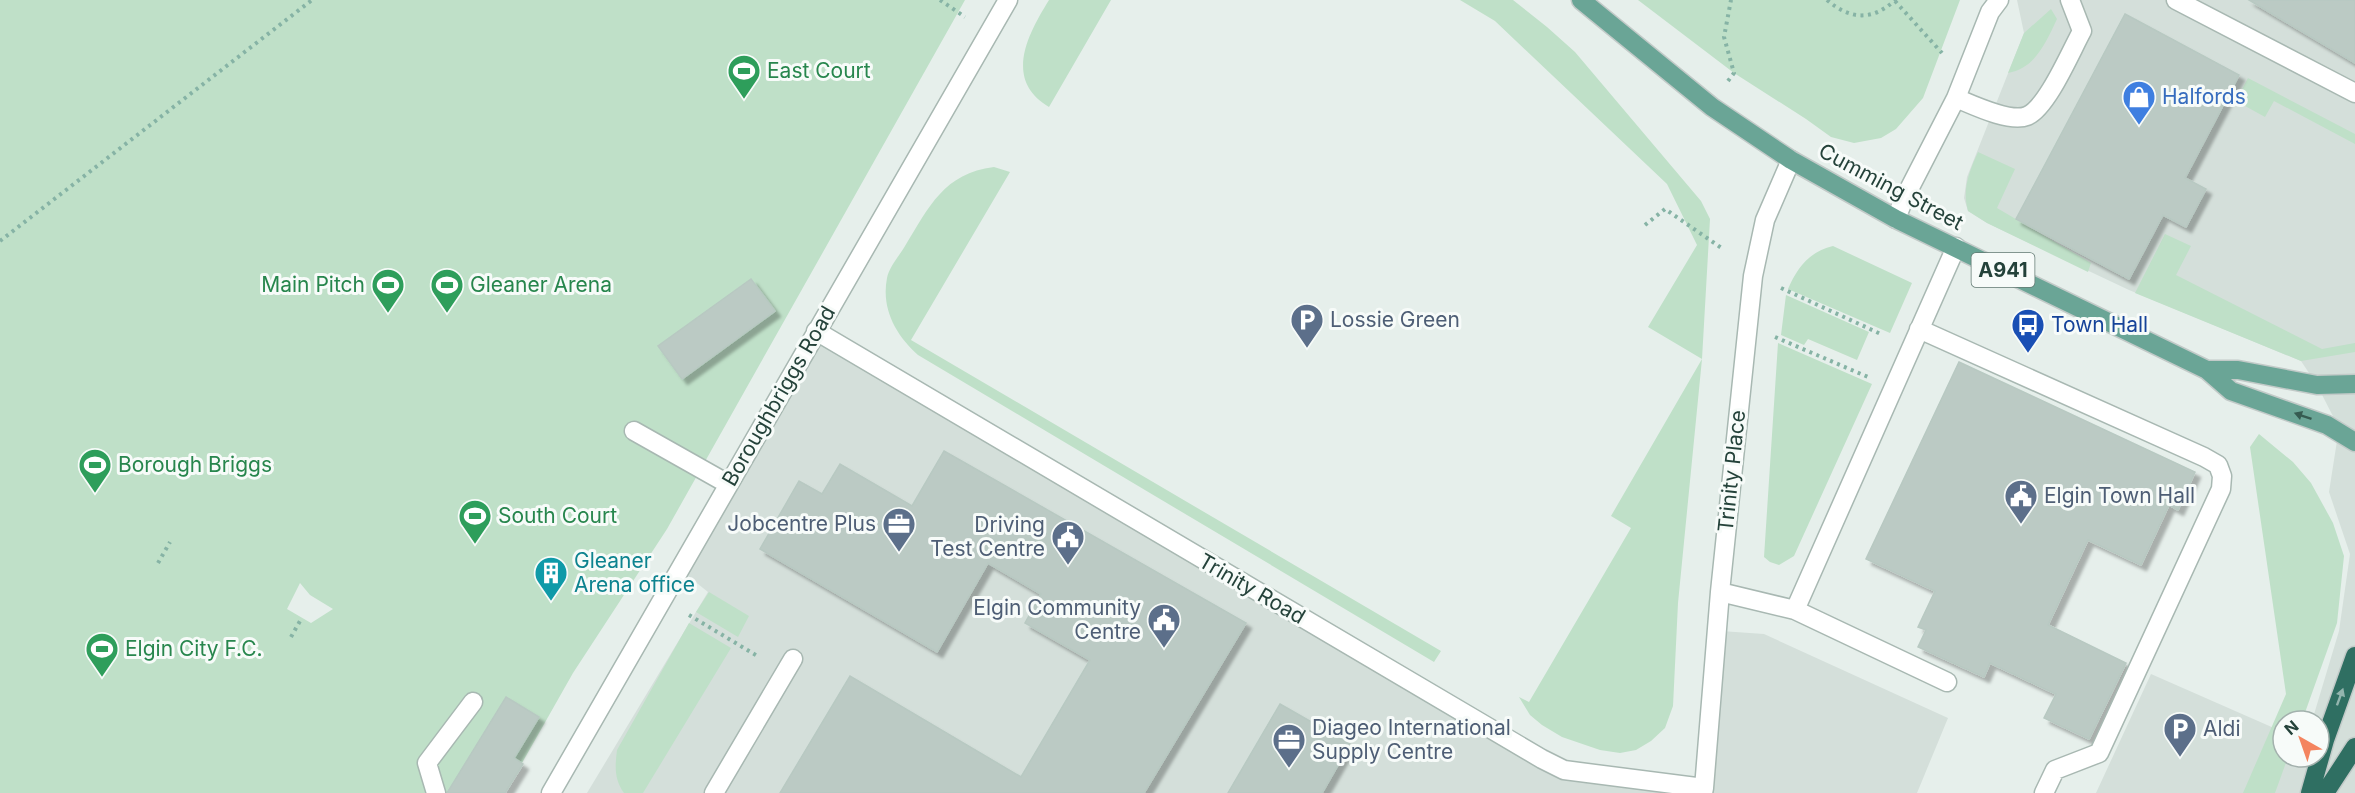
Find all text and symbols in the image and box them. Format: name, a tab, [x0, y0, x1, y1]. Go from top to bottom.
sports icon: East Court	[726, 53, 762, 100]
place label: East Court	[767, 58, 871, 83]
shop icon: Halfords	[2121, 79, 2157, 126]
place label: Halfords	[2162, 84, 2246, 109]
street label: Cumming Street	[1815, 138, 1968, 235]
road number: A941	[1972, 253, 2034, 287]
sports icon: Main Pitch	[370, 267, 406, 314]
sports icon: Gleaner Arena	[429, 267, 465, 314]
place label: Main Pitch	[261, 272, 365, 297]
place label: Gleaner Arena	[470, 272, 612, 297]
street label: Boroughbriggs Road	[717, 301, 840, 490]
parking icon: Lossie Green	[1289, 302, 1325, 349]
place label: Lossie Green	[1330, 307, 1460, 332]
bus stop icon: Town Hall	[2010, 307, 2046, 354]
place label: Town Hall	[2051, 312, 2148, 337]
street label: Trinity Place	[1713, 409, 1750, 533]
one-way arrow	[2294, 411, 2312, 421]
sports icon: Borough Briggs	[77, 447, 113, 494]
place label: Borough Briggs	[118, 452, 272, 477]
public building icon: Elgin Town Hall	[2003, 478, 2039, 525]
place label: Elgin Town Hall	[2044, 483, 2195, 508]
sports icon: South Court	[457, 498, 493, 545]
place label: South Court	[498, 503, 617, 528]
office icon: Jobcentre Plus	[881, 506, 917, 553]
place label: Jobcentre Plus	[727, 511, 876, 536]
place label: Driving Test Centre	[930, 512, 1045, 561]
public building icon: Driving Test Centre	[1050, 519, 1086, 566]
place label: Gleaner Arena office	[574, 548, 695, 597]
street label: Trinity Road	[1195, 548, 1310, 629]
building icon: Gleaner Arena office	[533, 555, 569, 602]
place label: Elgin Community Centre	[973, 595, 1141, 644]
public building icon: Elgin Community Centre	[1146, 602, 1182, 649]
sports icon: Elgin City F.C.	[84, 631, 120, 678]
place label: Elgin City F.C.	[125, 636, 263, 661]
one-way arrow	[2336, 688, 2346, 706]
north arrow	[2271, 709, 2331, 769]
parking icon: Aldi	[2162, 711, 2198, 758]
place label: Diageo International Supply Centre	[1312, 715, 1511, 764]
place label: Aldi	[2203, 716, 2241, 741]
text: N	[2280, 716, 2302, 739]
office icon: Diageo International Supply Centre	[1271, 722, 1307, 769]

